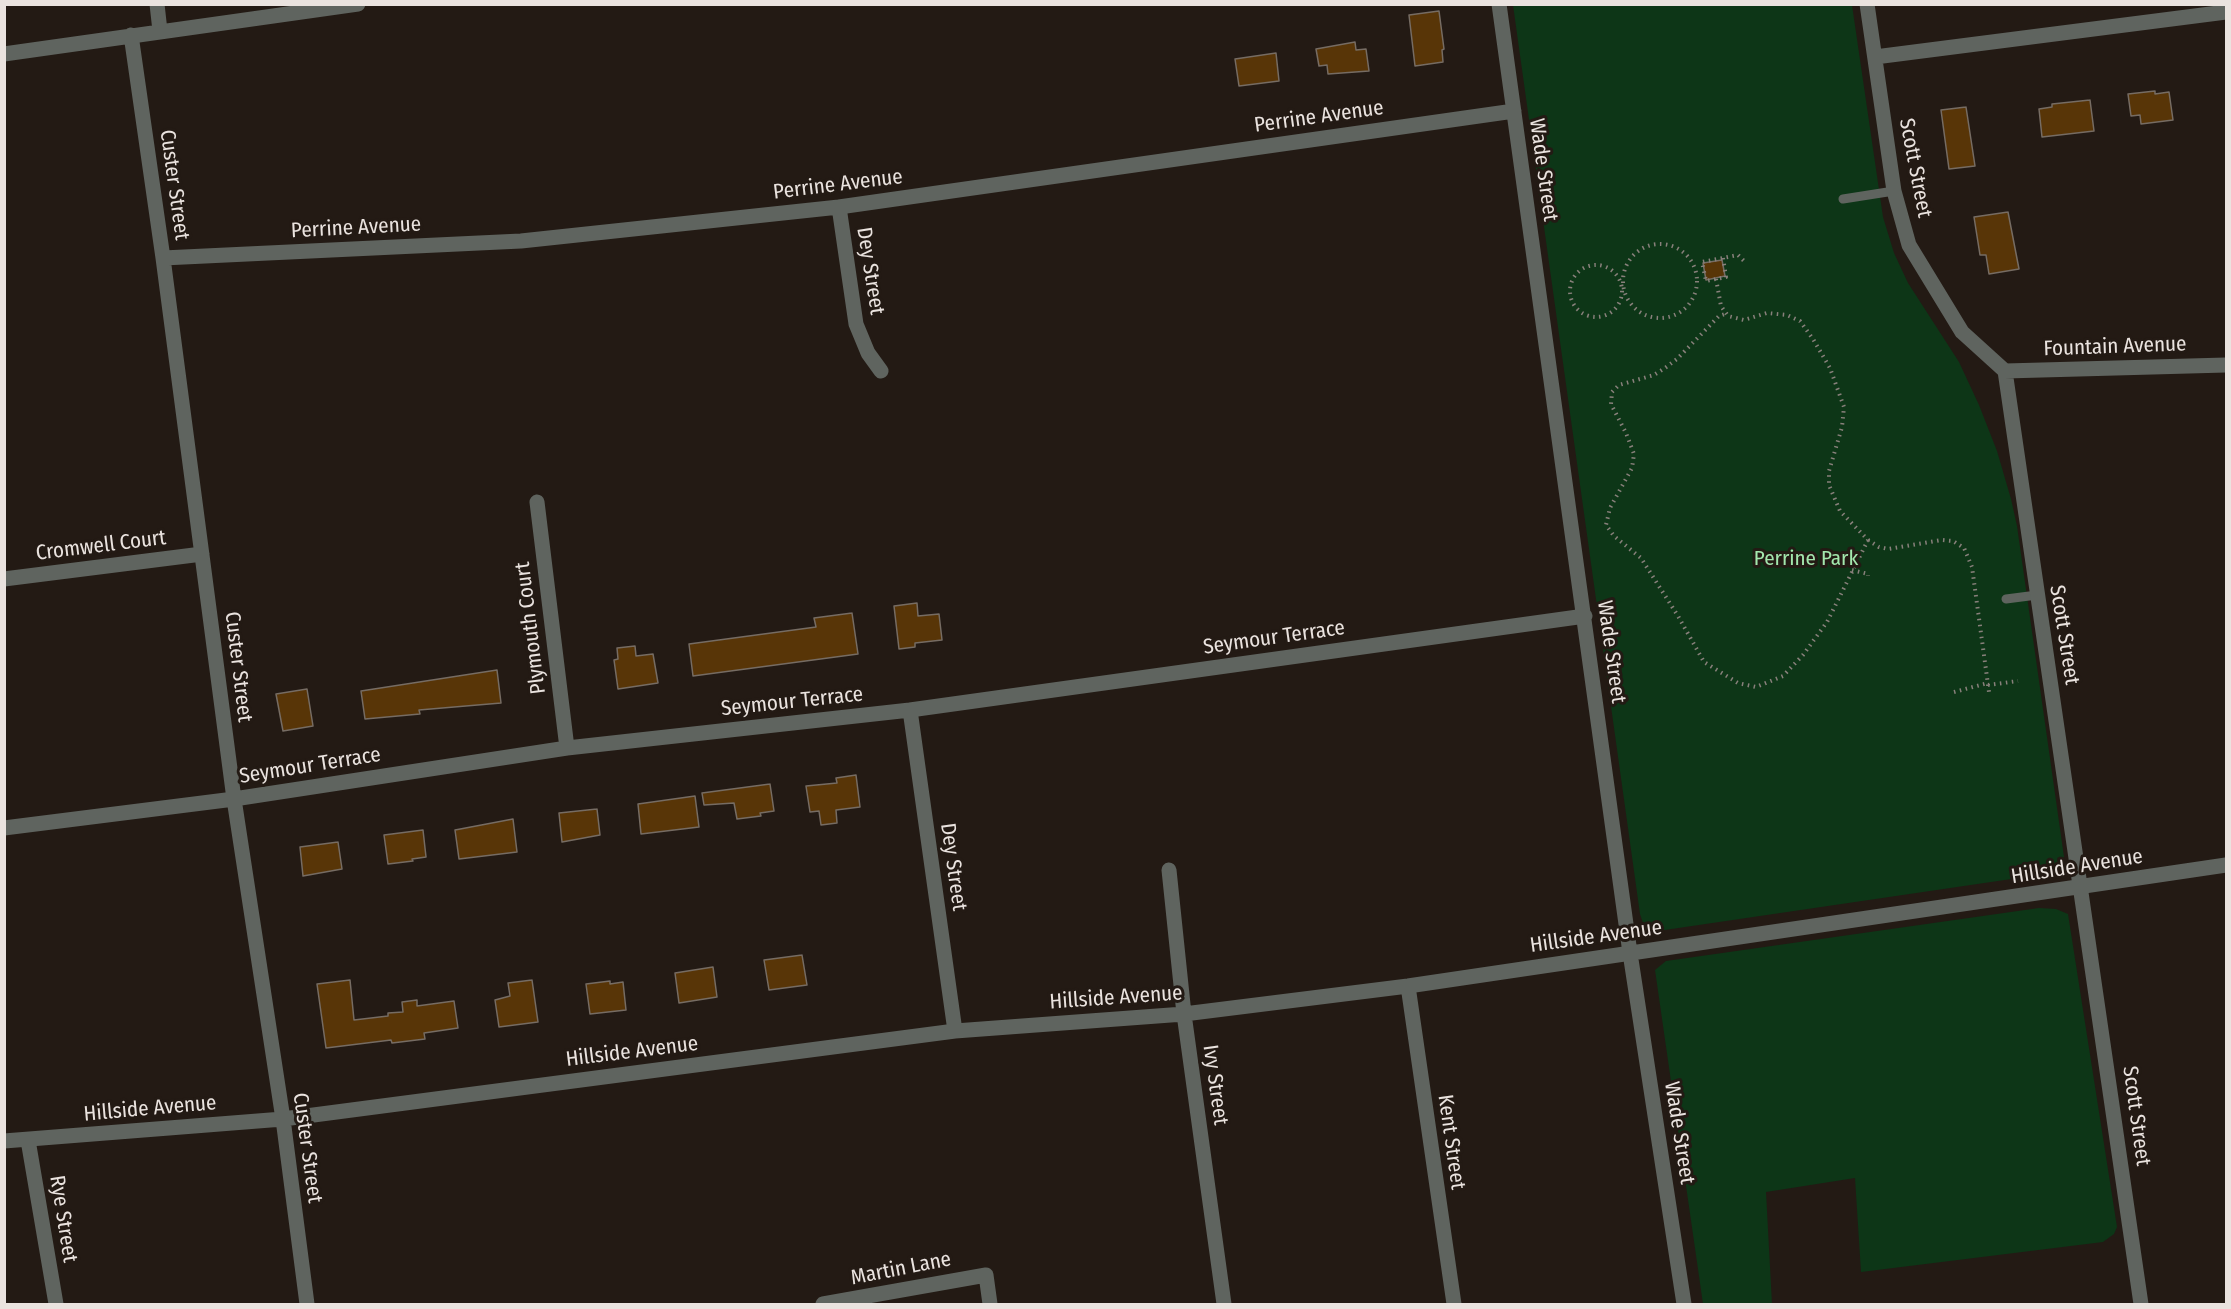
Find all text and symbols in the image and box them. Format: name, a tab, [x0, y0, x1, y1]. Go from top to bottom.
street label: Perrine Avenue	[1253, 95, 1385, 139]
street label: Scott Street	[1893, 116, 1937, 220]
street label: Wade Street	[1523, 117, 1563, 223]
street label: Custer Street	[154, 128, 194, 242]
street label: Perrine Avenue	[772, 165, 904, 205]
street label: Perrine Avenue	[290, 212, 422, 244]
street label: Dey Street	[851, 225, 889, 317]
street label: Fountain Avenue	[2043, 332, 2187, 362]
street label: Cromwell Court	[34, 526, 168, 566]
park label: Perrine Park	[1754, 546, 1858, 572]
street label: Plymouth Court	[510, 560, 552, 696]
street label: Scott Street	[2044, 583, 2084, 687]
street label: Wade Street	[1591, 599, 1631, 705]
street label: Custer Street	[219, 610, 257, 724]
street label: Seymour Terrace	[1202, 616, 1346, 660]
street label: Seymour Terrace	[720, 682, 864, 722]
street label: Seymour Terrace	[238, 742, 382, 790]
street label: Dey Street	[934, 821, 972, 913]
street label: Hillside Avenue	[2009, 844, 2145, 890]
street label: Hillside Avenue	[1528, 915, 1664, 959]
street label: Hillside Avenue	[1049, 981, 1183, 1015]
street label: Hillside Avenue	[564, 1031, 700, 1073]
street label: Ivy Street	[1197, 1043, 1233, 1127]
street label: Scott Street	[2117, 1065, 2155, 1167]
street label: Wade Street	[1658, 1080, 1700, 1186]
street label: Hillside Avenue	[83, 1091, 217, 1127]
street label: Custer Street	[287, 1091, 327, 1205]
street label: Kent Street	[1432, 1093, 1470, 1191]
street label: Rye Street	[44, 1174, 82, 1264]
street label: Martin Lane	[849, 1247, 953, 1291]

